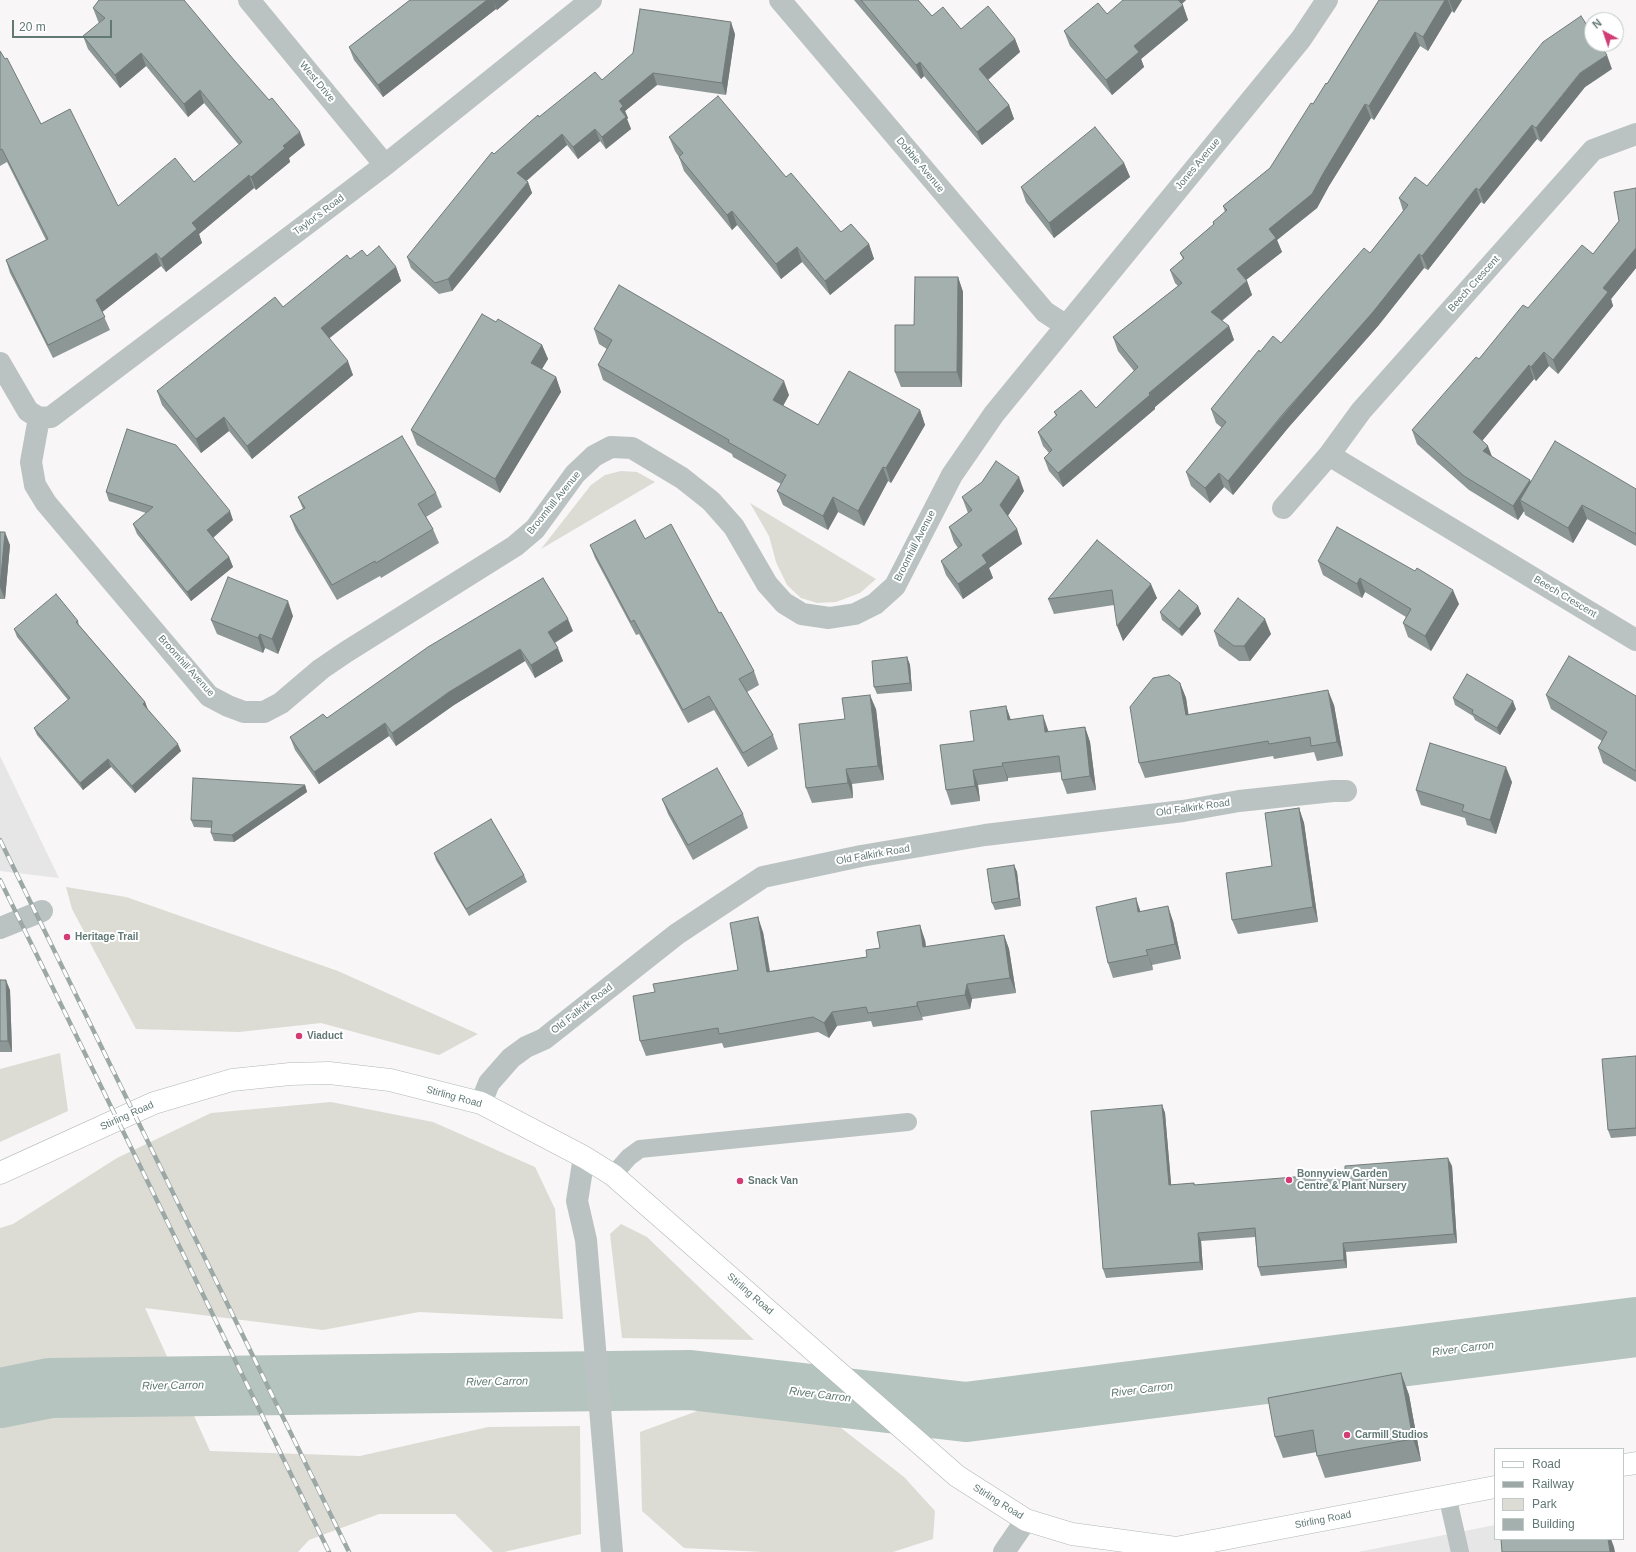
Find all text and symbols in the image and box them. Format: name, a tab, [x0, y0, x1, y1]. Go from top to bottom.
scale bar	[14, 12, 114, 38]
north arrow	[1584, 12, 1624, 52]
text: N	[1590, 16, 1604, 31]
text: 20 m	[19, 20, 46, 34]
street label: West Drive	[297, 59, 337, 105]
street label: Dobbie Avenue	[893, 135, 947, 195]
street label: Jones Avenue	[1173, 136, 1223, 192]
street label: Taylor's Road	[291, 192, 347, 238]
street label: Beech Crescent	[1446, 254, 1502, 314]
street label: Broomhill Avenue	[525, 469, 583, 537]
street label: Broomhill Avenue	[892, 508, 938, 584]
street label: Beech Crescent	[1531, 574, 1599, 620]
street label: Broomhill Avenue	[155, 633, 217, 699]
street label: Old Falkirk Road	[1155, 797, 1231, 819]
street label: Old Falkirk Road	[835, 843, 911, 867]
place label: Heritage Trail	[75, 931, 138, 943]
marker: Heritage Trail	[62, 932, 72, 942]
street label: Old Falkirk Road	[549, 981, 615, 1037]
place label: Viaduct	[307, 1030, 343, 1042]
marker: Viaduct	[294, 1031, 304, 1041]
street label: Stirling Road	[425, 1084, 483, 1110]
street label: Stirling Road	[98, 1099, 156, 1133]
place label: Bonnyview Garden Centre & Plant Nursery	[1297, 1168, 1406, 1192]
place label: Snack Van	[748, 1175, 798, 1187]
marker: Bonnyview Garden Centre & Plant Nursery	[1284, 1175, 1294, 1185]
marker: Snack Van	[735, 1176, 745, 1186]
street label: Stirling Road	[724, 1271, 776, 1317]
water label: River Carron	[1431, 1339, 1495, 1359]
water label: River Carron	[466, 1375, 528, 1389]
water label: River Carron	[142, 1379, 204, 1393]
water label: River Carron	[1110, 1380, 1174, 1400]
water label: River Carron	[788, 1385, 852, 1405]
place label: Carmill Studios	[1355, 1429, 1428, 1441]
marker: Carmill Studios	[1342, 1430, 1352, 1440]
legend	[1494, 1448, 1624, 1540]
text: Road	[1532, 1457, 1561, 1471]
text: Railway	[1532, 1477, 1574, 1491]
street label: Stirling Road	[971, 1482, 1025, 1522]
text: Park	[1532, 1497, 1557, 1511]
street label: Stirling Road	[1294, 1509, 1352, 1531]
text: Building	[1532, 1517, 1575, 1531]

